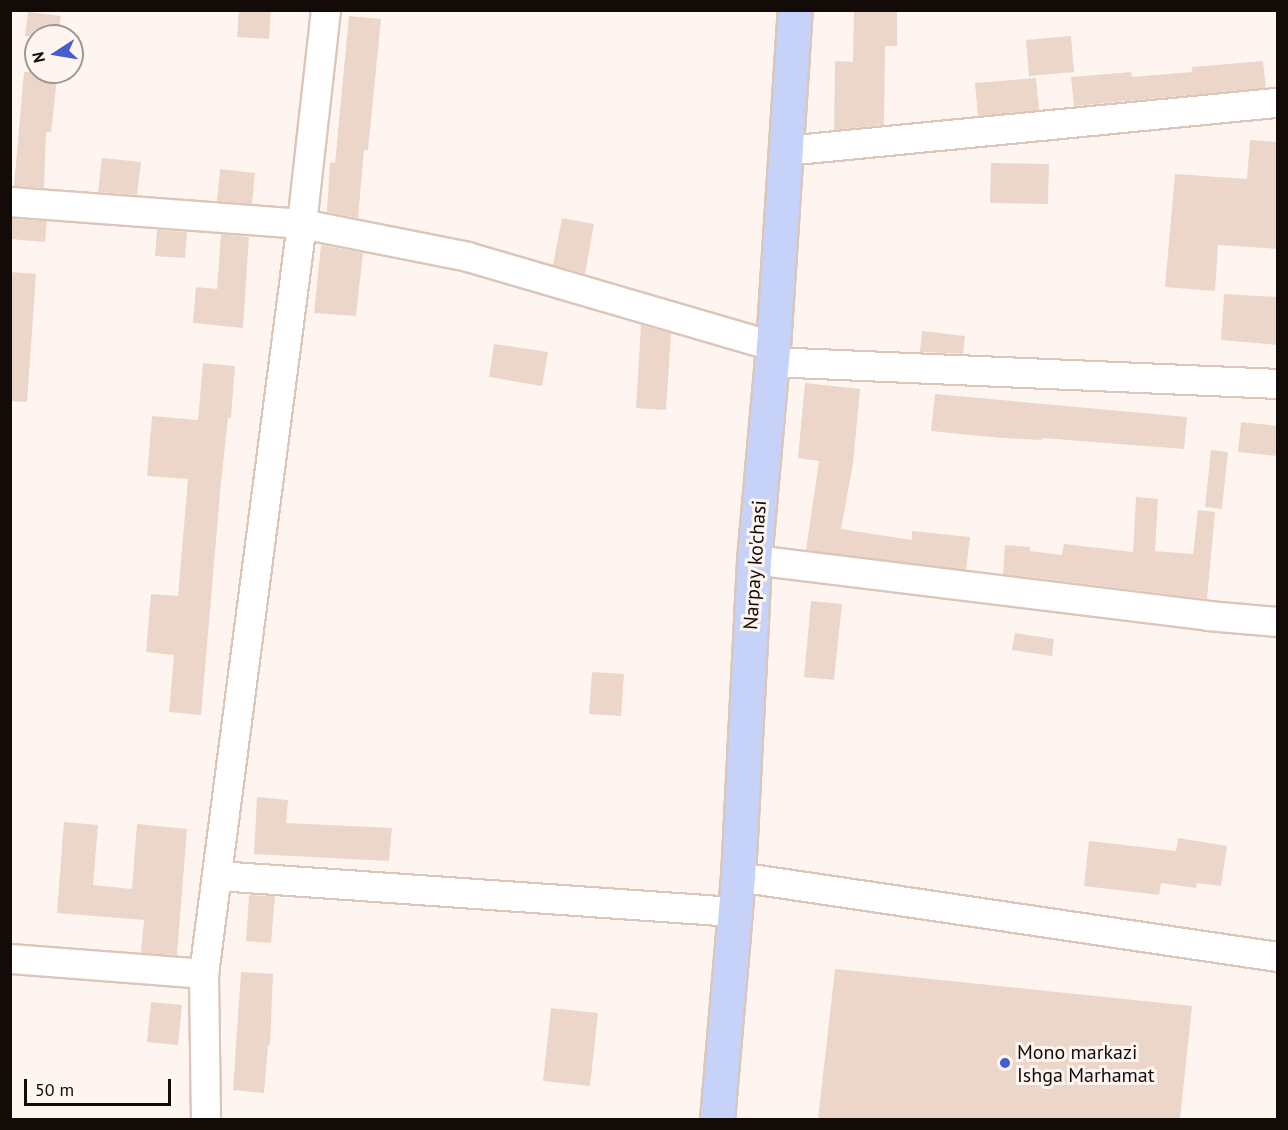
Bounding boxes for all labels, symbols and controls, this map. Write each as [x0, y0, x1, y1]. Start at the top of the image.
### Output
north arrow [24, 24, 84, 84]
text: N [27, 50, 49, 65]
street label: Narpay ko'chasi [738, 499, 772, 631]
place label: Mono markazi Ishga Marhamat [1017, 1040, 1155, 1087]
marker: Mono markazi Ishga Marhamat [998, 1056, 1012, 1070]
scale bar [27, 1067, 174, 1105]
text: 50 m [35, 1078, 74, 1101]

